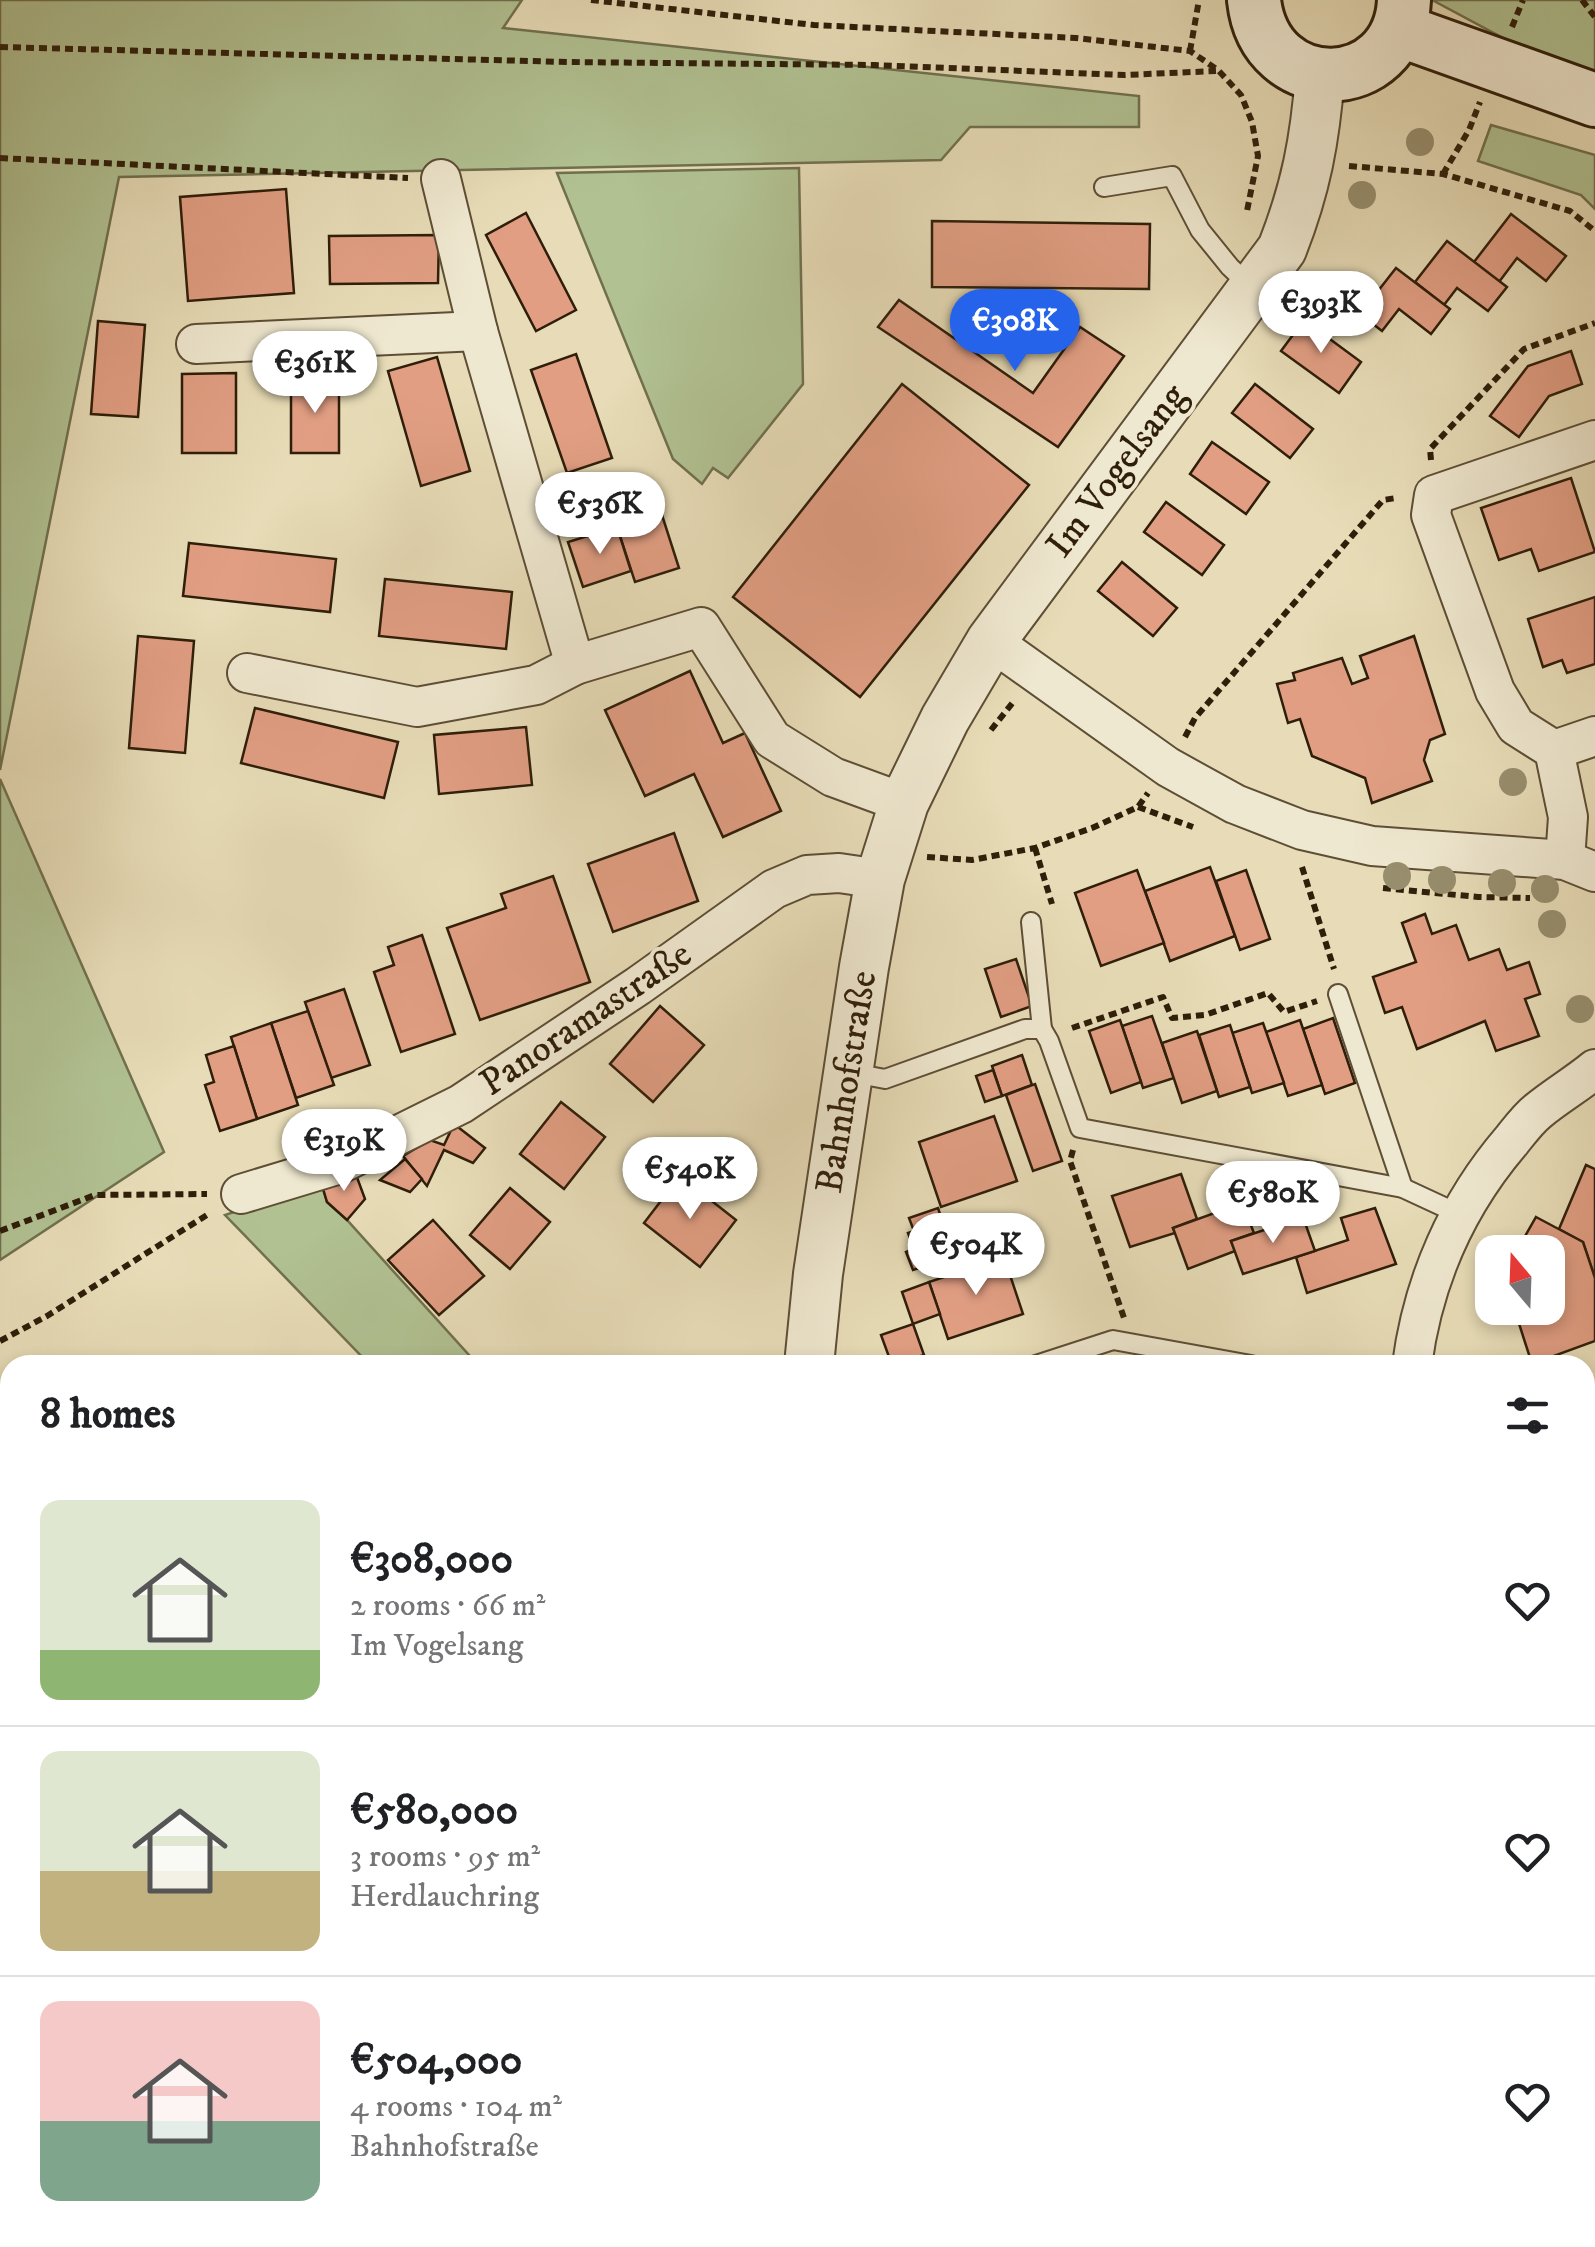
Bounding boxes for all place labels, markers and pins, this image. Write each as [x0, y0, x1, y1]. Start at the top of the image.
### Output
pin: €393K [1251, 271, 1391, 356]
pin: €308K [945, 289, 1085, 374]
pin: €361K [245, 331, 385, 416]
pin: €536K [530, 472, 670, 557]
pin: €319K [274, 1109, 414, 1194]
pin: €540K [620, 1137, 760, 1222]
pin: €580K [1203, 1161, 1343, 1246]
pin: €504K [906, 1213, 1046, 1298]

